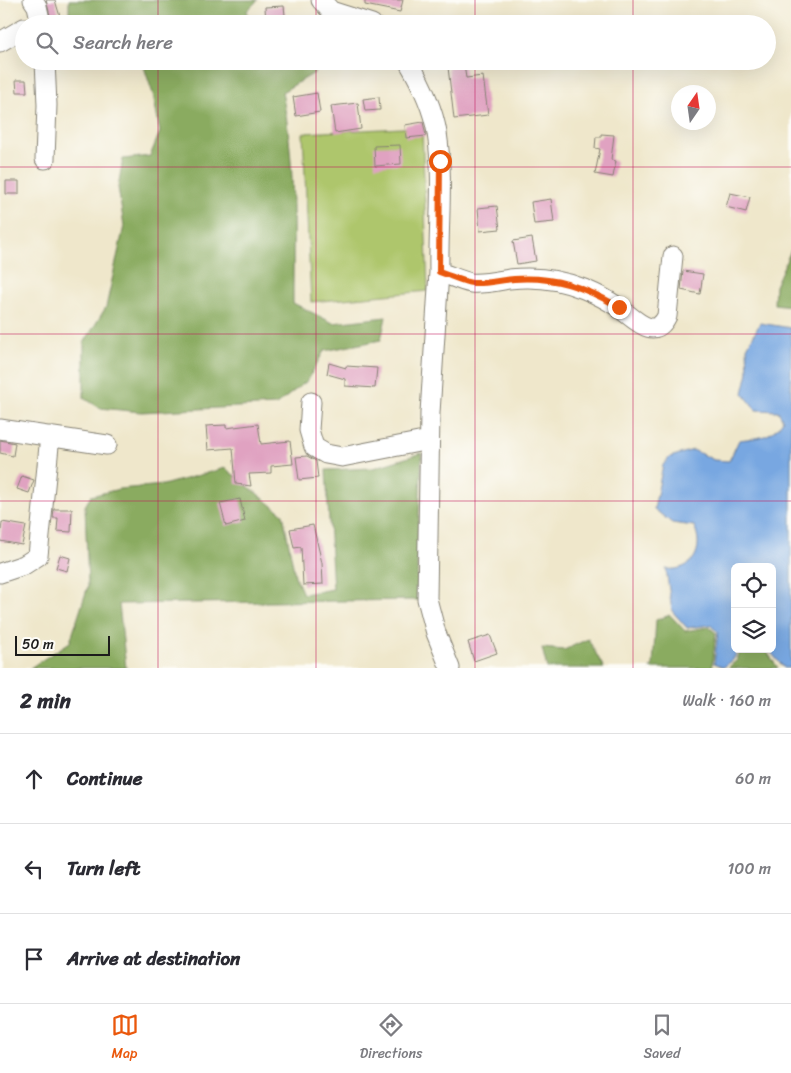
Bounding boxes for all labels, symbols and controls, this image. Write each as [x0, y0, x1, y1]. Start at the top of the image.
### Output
search box [15, 15, 776, 70]
text: Search here [73, 26, 173, 59]
icon: search [33, 29, 61, 57]
north arrow [671, 85, 716, 130]
route start [429, 150, 452, 173]
route end [608, 296, 631, 319]
map controls [731, 563, 776, 653]
button: locate [731, 563, 776, 608]
button: layers [731, 608, 776, 653]
text: 50 m [22, 632, 54, 657]
scale bar [15, 633, 110, 656]
text: 2 min [20, 682, 71, 720]
text: Walk · 160 m [682, 686, 771, 715]
text: Continue [67, 762, 143, 795]
text: 60 m [735, 764, 771, 793]
icon: ahead [20, 765, 48, 793]
text: Turn left [67, 852, 140, 885]
text: 100 m [727, 854, 771, 883]
icon: left [20, 855, 48, 883]
text: Arrive at destination [67, 942, 240, 975]
icon: arrive [20, 945, 48, 973]
tab: Map [111, 1011, 139, 1066]
tab: Directions [360, 1011, 422, 1066]
tab: Saved [644, 1011, 680, 1066]

